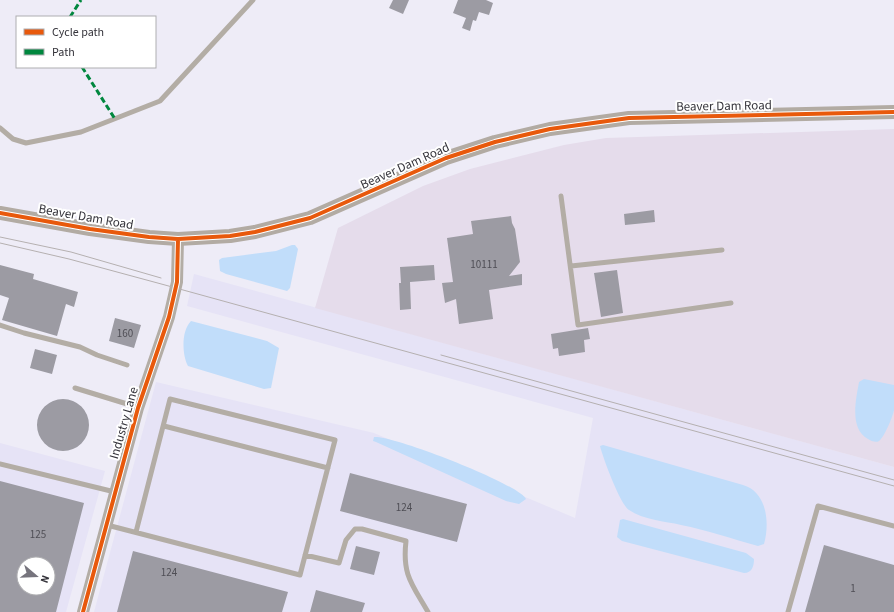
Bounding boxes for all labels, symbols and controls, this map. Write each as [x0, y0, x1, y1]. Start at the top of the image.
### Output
legend [16, 16, 156, 68]
text: Cycle path [52, 24, 104, 41]
text: Path [52, 44, 75, 61]
street label: Beaver Dam Road [676, 96, 772, 116]
street label: Beaver Dam Road [358, 138, 452, 194]
street label: Beaver Dam Road [37, 200, 135, 234]
house number: 10111 [470, 257, 498, 272]
house number: 160 [117, 326, 133, 341]
street label: Industry Lane [105, 385, 143, 461]
house number: 124 [396, 500, 413, 515]
house number: 125 [30, 527, 46, 542]
north arrow [16, 556, 56, 596]
house number: 124 [161, 565, 178, 580]
text: N [37, 573, 53, 585]
house number: 1 [850, 581, 856, 596]

